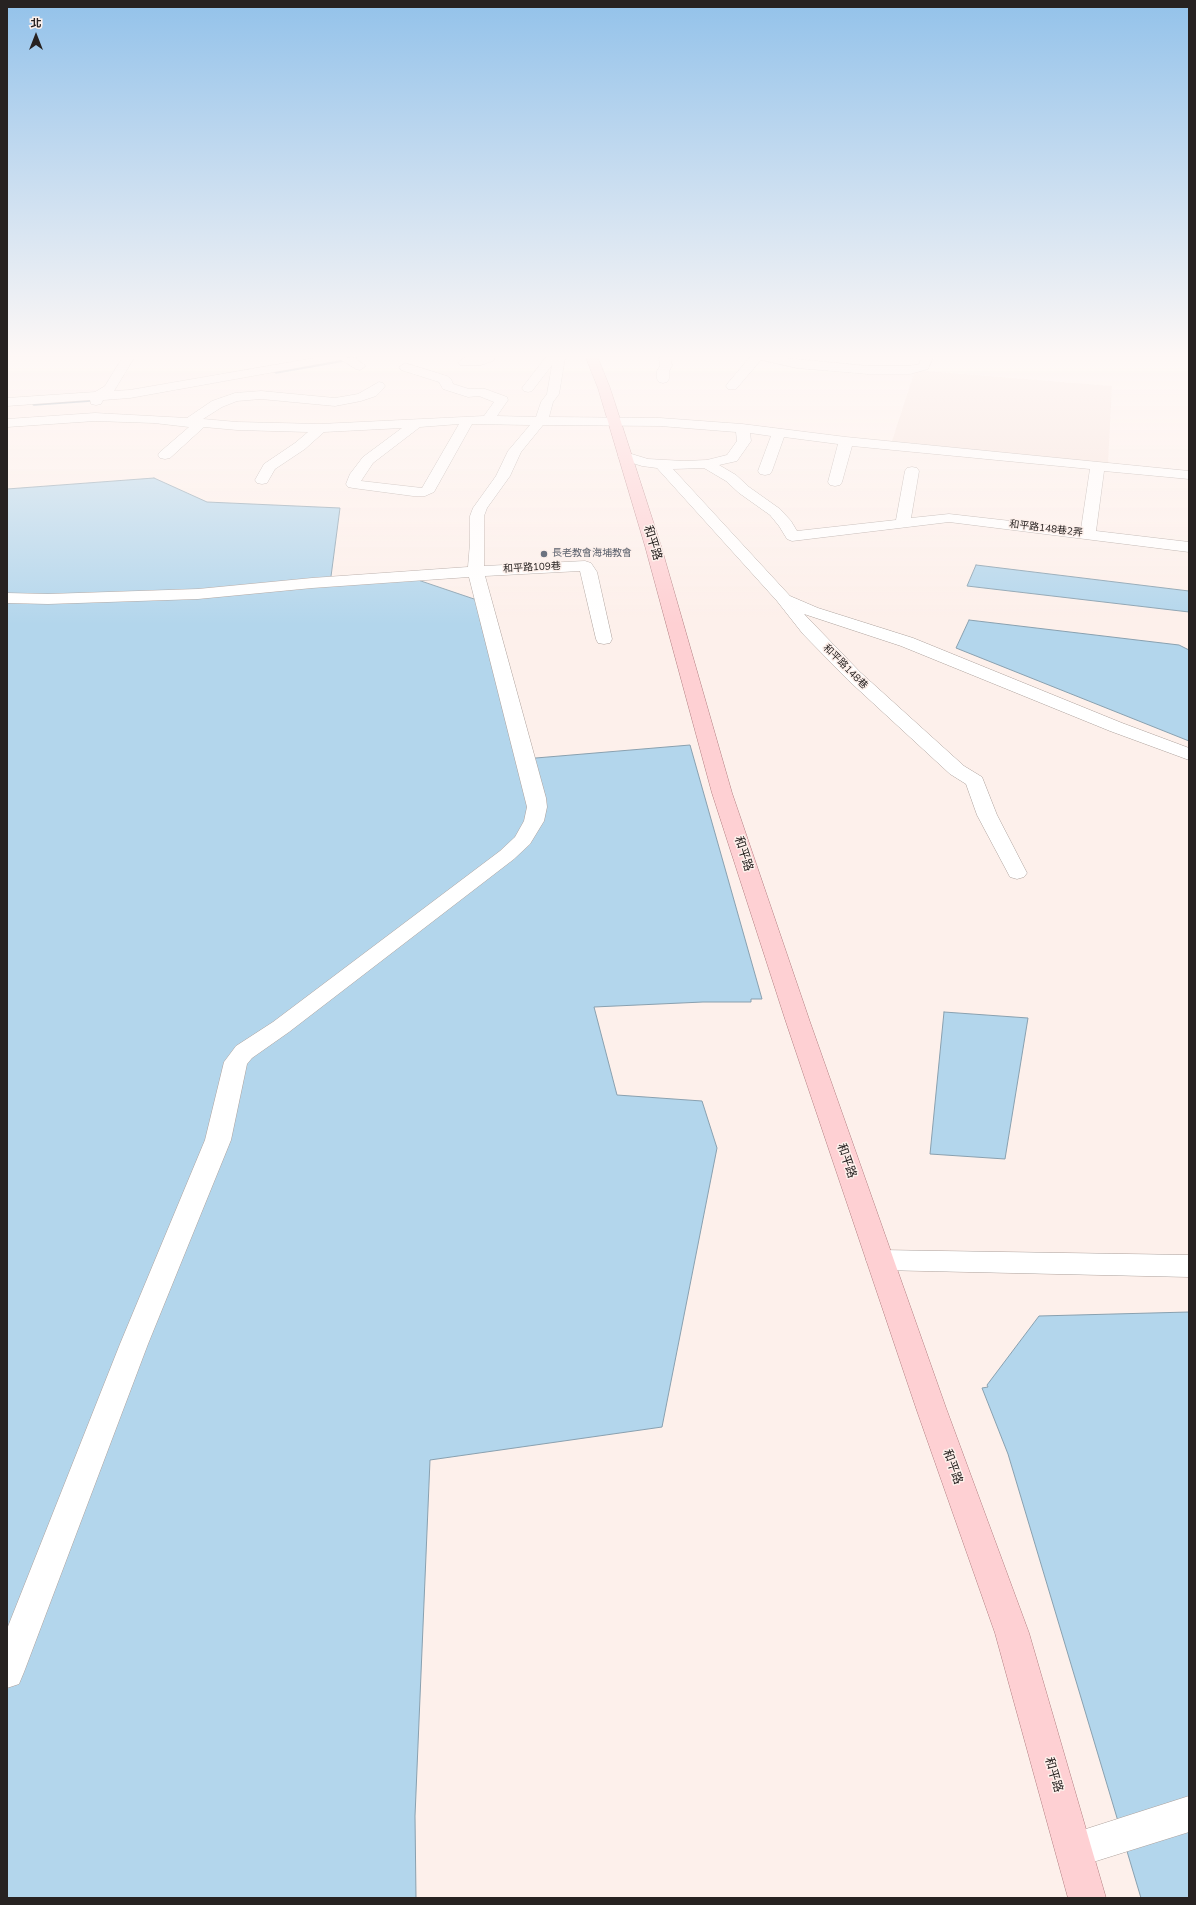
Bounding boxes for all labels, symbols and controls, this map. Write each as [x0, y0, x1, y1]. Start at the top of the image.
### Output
north arrow [16, 16, 56, 56]
text: 北 [31, 16, 42, 31]
street label: 和平路148巷2弄 [1009, 519, 1083, 539]
street label: 和平路 [640, 524, 664, 562]
place label: 長老教會海埔教會 [552, 548, 632, 560]
marker: 長老教會海埔教會 [539, 549, 549, 559]
street label: 和平路109巷 [503, 560, 561, 576]
street label: 和平路148巷 [820, 642, 870, 692]
street label: 和平路 [731, 835, 755, 873]
street label: 和平路 [833, 1142, 859, 1180]
street label: 和平路 [939, 1448, 965, 1486]
street label: 和平路 [1041, 1756, 1065, 1794]

